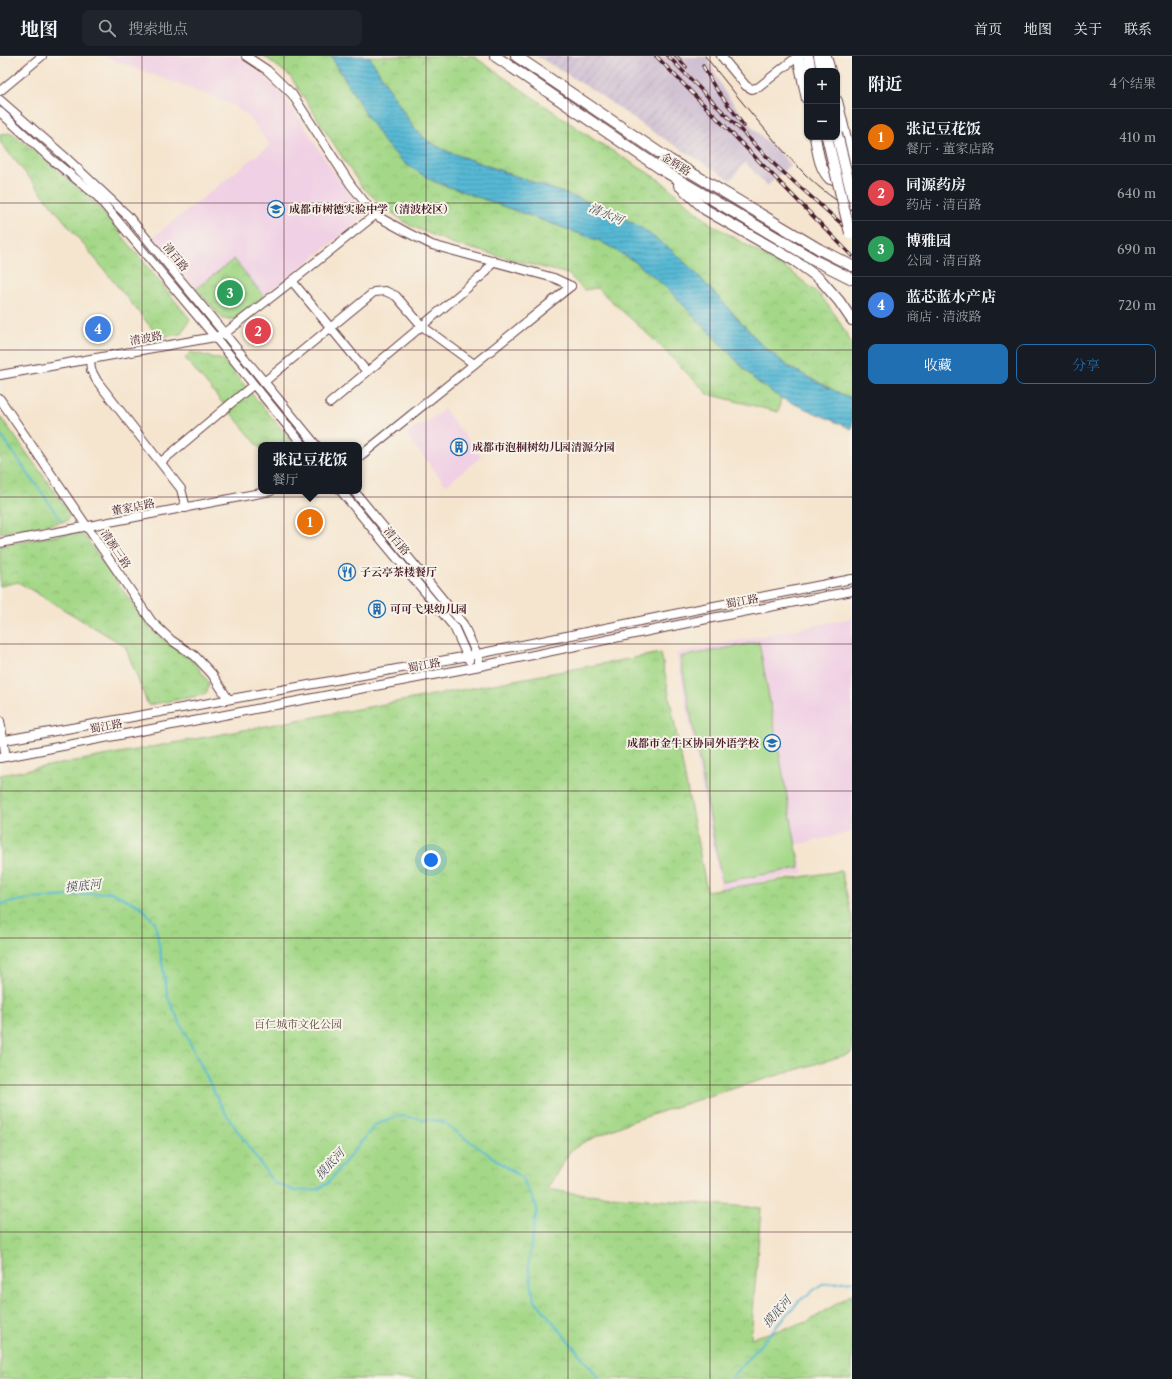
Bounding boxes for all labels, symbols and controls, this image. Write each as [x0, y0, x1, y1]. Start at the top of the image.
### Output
search box [82, 10, 362, 46]
icon: search [96, 17, 118, 39]
text: 地图 [20, 18, 58, 41]
text: 搜索地点 [128, 19, 188, 38]
text: 首页 [974, 20, 1002, 38]
text: 地图 [1024, 20, 1052, 38]
text: 关于 [1074, 20, 1102, 38]
text: 联系 [1124, 20, 1152, 38]
map controls [804, 68, 840, 140]
button: + [804, 68, 840, 104]
text: 附近 [868, 74, 902, 94]
text: 4个结果 [1109, 75, 1156, 91]
button: − [804, 104, 840, 140]
text: 张记豆花饭 [906, 119, 981, 138]
text: 1 [878, 129, 884, 145]
text: 410 m [1119, 129, 1156, 145]
text: 餐厅 · 董家店路 [906, 140, 995, 156]
street label: 金辉路 [658, 149, 694, 179]
text: 同源药房 [906, 175, 966, 194]
text: 2 [877, 185, 885, 201]
text: 640 m [1117, 185, 1156, 201]
text: 药店 · 清百路 [906, 196, 982, 212]
school or university icon: 成都市树德实验中学（清波校区） [266, 199, 286, 219]
water label: 清水河 [587, 200, 628, 228]
place label: 成都市树德实验中学（清波校区） [289, 202, 454, 216]
text: 博雅园 [906, 231, 951, 250]
street label: 清百路 [160, 240, 192, 274]
text: 3 [877, 241, 885, 257]
text: 690 m [1117, 241, 1156, 257]
text: 公园 · 清百路 [906, 252, 982, 268]
pin: 3 [217, 278, 243, 308]
text: 蓝芯蓝水产店 [906, 287, 996, 306]
text: 4 [877, 297, 885, 313]
text: 720 m [1118, 297, 1156, 313]
text: 商店 · 清波路 [906, 308, 982, 324]
pin: 4 [85, 314, 111, 344]
pin: 2 [245, 316, 271, 346]
street label: 清波路 [129, 328, 163, 348]
button: 收藏 [868, 344, 1008, 384]
button: 分享 [1016, 344, 1156, 384]
building icon: 成都市泡桐树幼儿园清源分园 [449, 437, 469, 457]
place label: 成都市泡桐树幼儿园清源分园 [472, 440, 615, 454]
popup [258, 442, 362, 494]
text: 张记豆花饭 [272, 450, 348, 469]
text: 餐厅 [272, 471, 299, 487]
street label: 董家店路 [110, 496, 156, 518]
pin: 1 [297, 507, 323, 537]
street label: 清百路 [381, 524, 413, 558]
street label: 清源三路 [98, 527, 134, 571]
restaurant icon: 子云亭茶楼餐厅 [337, 562, 357, 582]
place label: 子云亭茶楼餐厅 [360, 565, 437, 579]
street label: 蜀江路 [724, 591, 760, 611]
building icon: 可可弋果幼儿园 [367, 599, 387, 619]
place label: 可可弋果幼儿园 [390, 602, 467, 616]
street label: 蜀江路 [406, 655, 442, 675]
street label: 蜀江路 [88, 716, 124, 736]
school or university icon: 成都市金牛区协同外语学校 [762, 733, 782, 753]
place label: 成都市金牛区协同外语学校 [627, 736, 759, 750]
your location [421, 850, 441, 870]
water label: 摸底河 [64, 876, 104, 895]
park label: 百仁城市文化公园 [254, 1017, 342, 1031]
water label: 摸底河 [312, 1144, 349, 1182]
water label: 摸底河 [759, 1292, 795, 1330]

